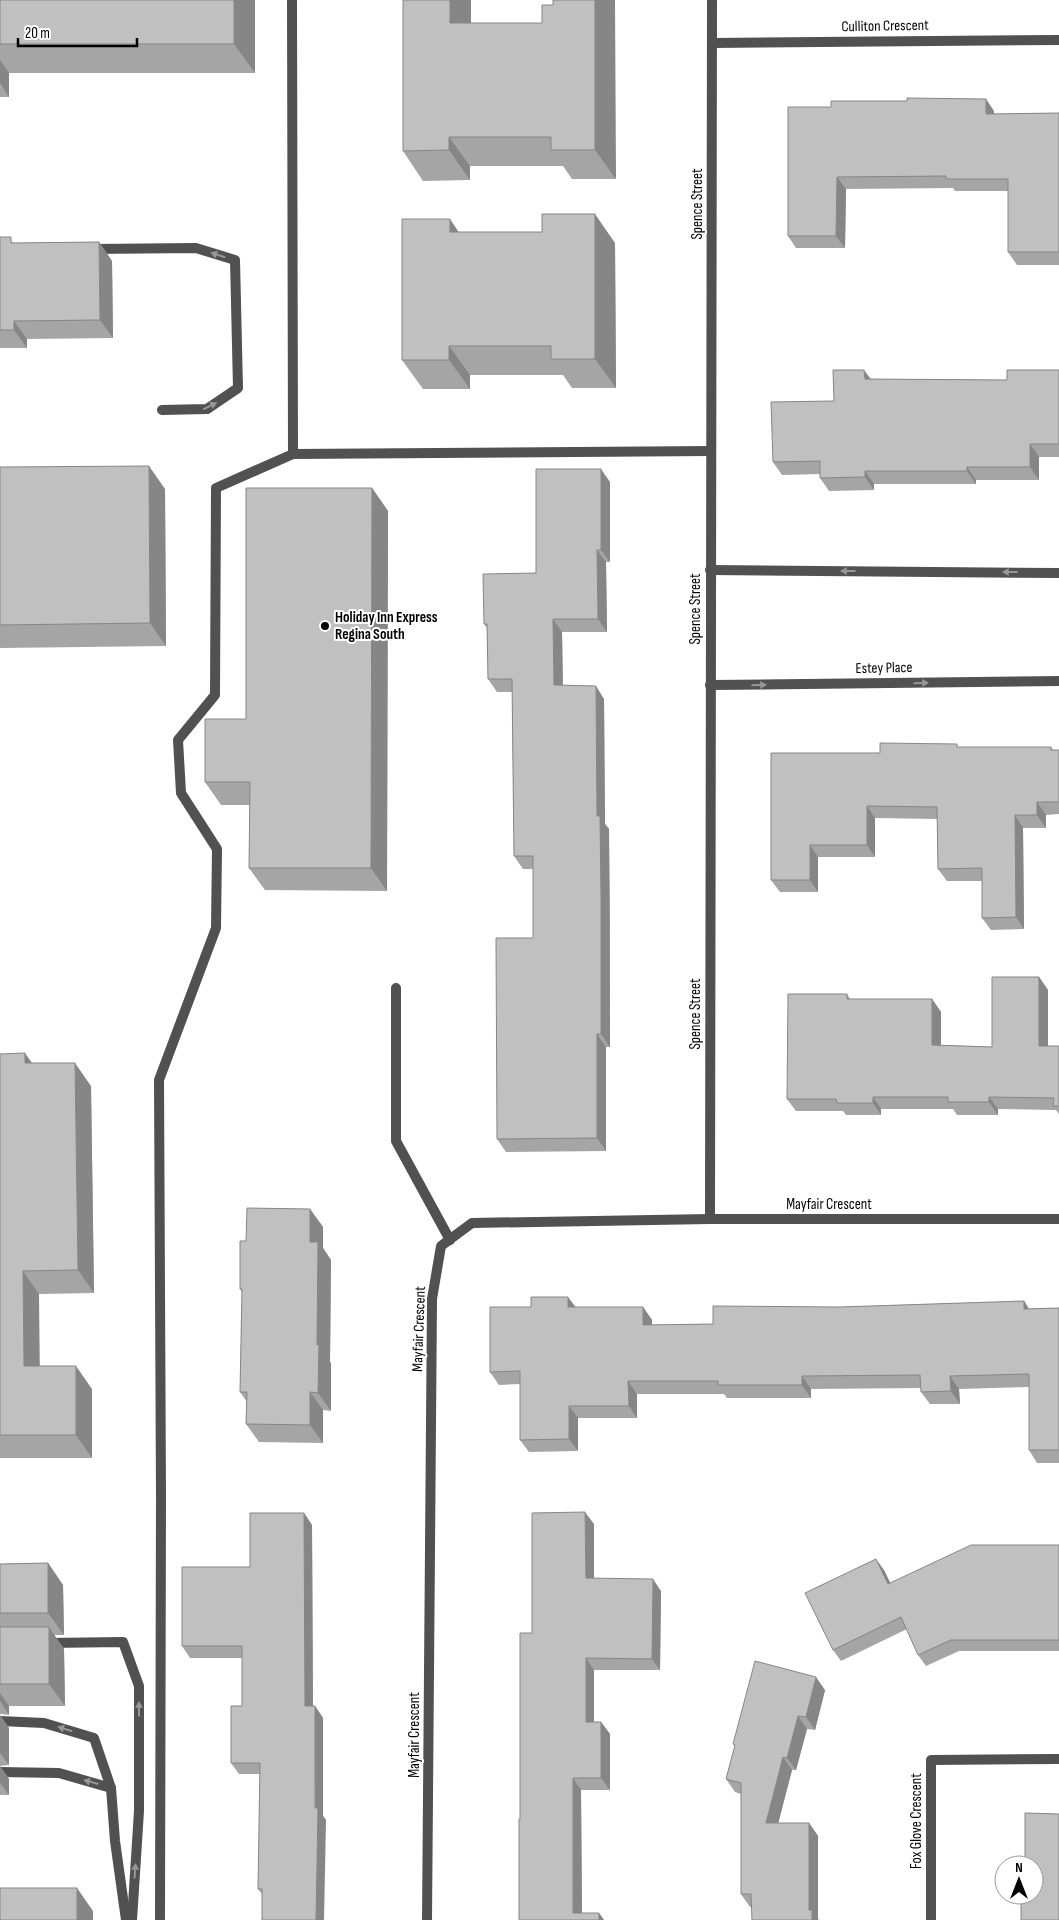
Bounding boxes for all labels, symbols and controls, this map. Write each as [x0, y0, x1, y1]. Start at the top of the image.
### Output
scale bar [18, 15, 136, 47]
street label: Culliton Crescent [841, 16, 929, 36]
text: 20 m [25, 24, 50, 43]
street label: Spence Street [688, 168, 707, 240]
one-way arrow [210, 250, 225, 258]
one-way arrow [203, 402, 217, 410]
one-way arrow [840, 567, 856, 575]
one-way arrow [1002, 568, 1018, 576]
street label: Spence Street [686, 573, 705, 645]
place label: Holiday Inn Express Regina South [335, 608, 438, 644]
marker: Holiday Inn Express Regina South [319, 620, 331, 632]
street label: Estey Place [855, 658, 913, 678]
one-way arrow [914, 679, 930, 687]
one-way arrow [751, 681, 767, 689]
street label: Spence Street [686, 978, 705, 1050]
street label: Mayfair Crescent [786, 1195, 872, 1214]
street label: Mayfair Crescent [408, 1285, 430, 1372]
street label: Mayfair Crescent [405, 1692, 424, 1778]
one-way arrow [135, 1701, 143, 1717]
one-way arrow [57, 1725, 72, 1732]
street label: Fox Glove Crescent [907, 1773, 926, 1869]
one-way arrow [83, 1778, 98, 1786]
north arrow [994, 1855, 1044, 1905]
text: N [1015, 1859, 1023, 1876]
one-way arrow [132, 1863, 140, 1879]

